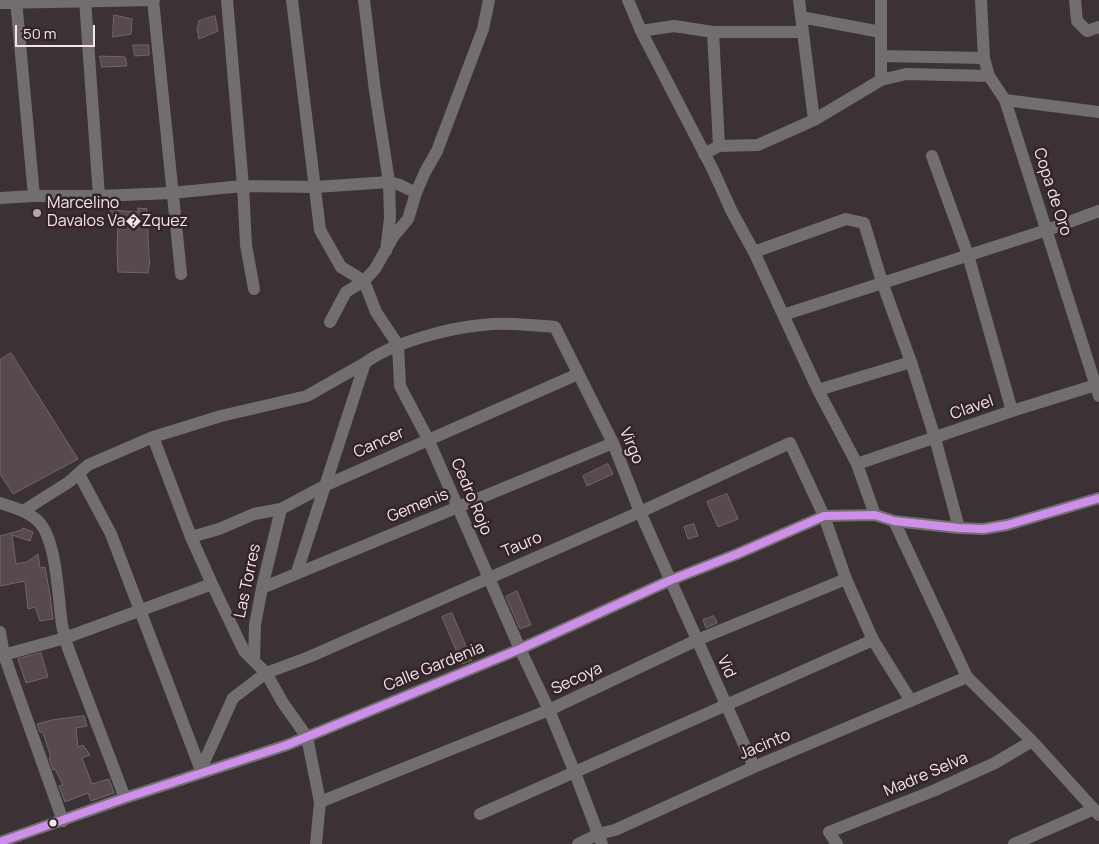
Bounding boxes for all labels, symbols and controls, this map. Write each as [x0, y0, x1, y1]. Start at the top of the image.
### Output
scale bar [18, 15, 98, 47]
text: 50 m [23, 23, 57, 44]
street label: Copa de Oro [1029, 146, 1075, 238]
place label: Marcelino Davalos Va�Zquez [47, 194, 188, 232]
marker: Marcelino Davalos Va�Zquez [31, 207, 43, 219]
street label: Clavel [948, 392, 996, 424]
street label: Cancer [351, 423, 407, 463]
street label: Virgo [615, 425, 647, 467]
street label: Cedro Rojo [446, 456, 496, 538]
street label: Gemenis [384, 485, 452, 527]
street label: Tauro [499, 528, 545, 562]
street label: Las Torres [231, 542, 265, 620]
street label: Calle Gardenia [381, 638, 487, 696]
street label: Vid [713, 653, 739, 681]
street label: Secoya [548, 659, 606, 699]
street label: Jacinto [737, 726, 793, 764]
street label: Madre Selva [881, 749, 971, 801]
unlabelled marker [48, 818, 58, 828]

